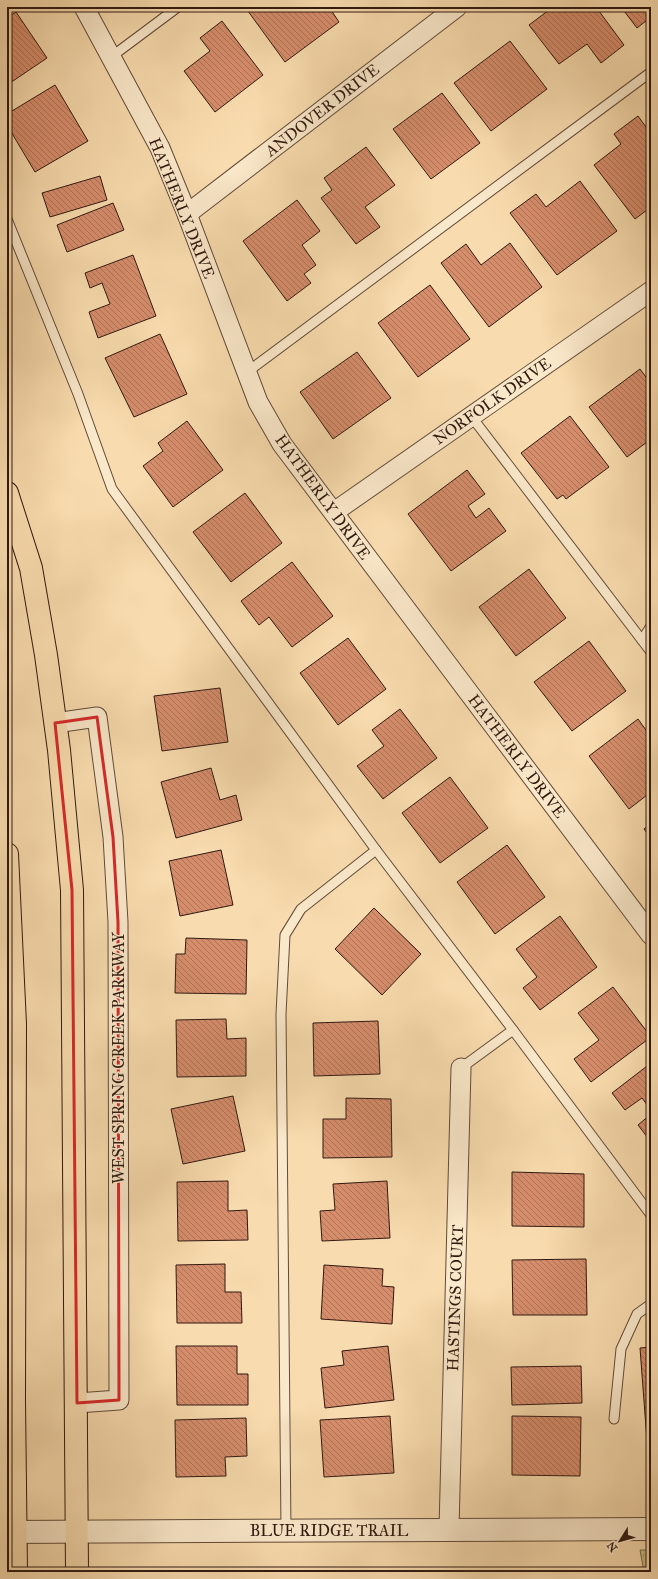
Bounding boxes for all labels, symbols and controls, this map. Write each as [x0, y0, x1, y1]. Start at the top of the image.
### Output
street label: ANDOVER DRIVE [261, 60, 383, 161]
street label: HATHERLY DRIVE [145, 135, 219, 281]
street label: NORFOLK DRIVE [430, 353, 554, 449]
street label: HATHERLY DRIVE [271, 431, 375, 563]
street label: HATHERLY DRIVE [464, 690, 570, 822]
street label: WEST SPRING CREEK PARKWAY [109, 931, 128, 1184]
street label: HASTINGS COURT [443, 1224, 467, 1372]
street label: BLUE RIDGE TRAIL [250, 1521, 408, 1540]
north arrow [600, 1521, 640, 1561]
text: N [604, 1539, 620, 1554]

